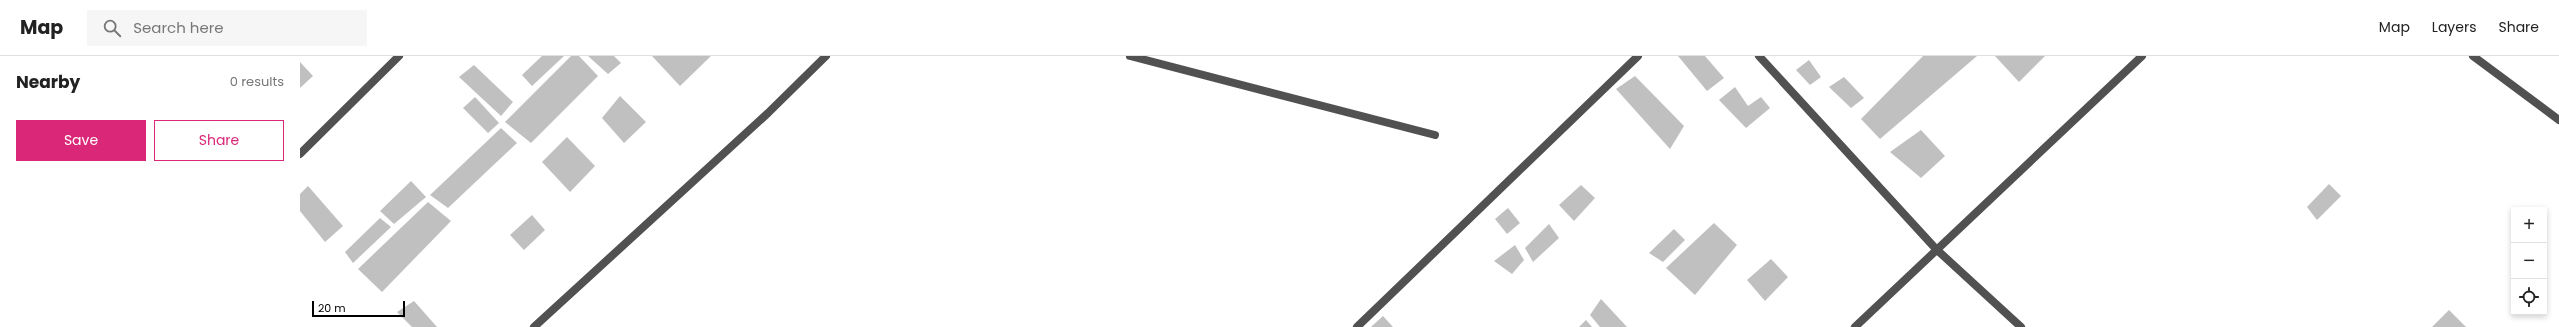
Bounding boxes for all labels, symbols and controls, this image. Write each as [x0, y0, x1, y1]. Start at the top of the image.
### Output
search box [87, 10, 367, 46]
text: Map [20, 14, 63, 41]
icon: search [101, 17, 123, 39]
text: Search here [133, 17, 224, 38]
text: Map [2379, 17, 2410, 37]
text: Layers [2432, 17, 2476, 37]
text: Share [2498, 17, 2539, 37]
text: Nearby [16, 70, 80, 94]
text: 0 results [230, 72, 284, 91]
button: Save [16, 120, 146, 161]
button: Share [154, 120, 284, 161]
map controls [2511, 207, 2547, 315]
button: + [2511, 207, 2547, 243]
button: − [2511, 243, 2547, 279]
button: locate [2511, 279, 2547, 315]
scale bar [312, 299, 405, 318]
text: 20 m [318, 300, 346, 316]

